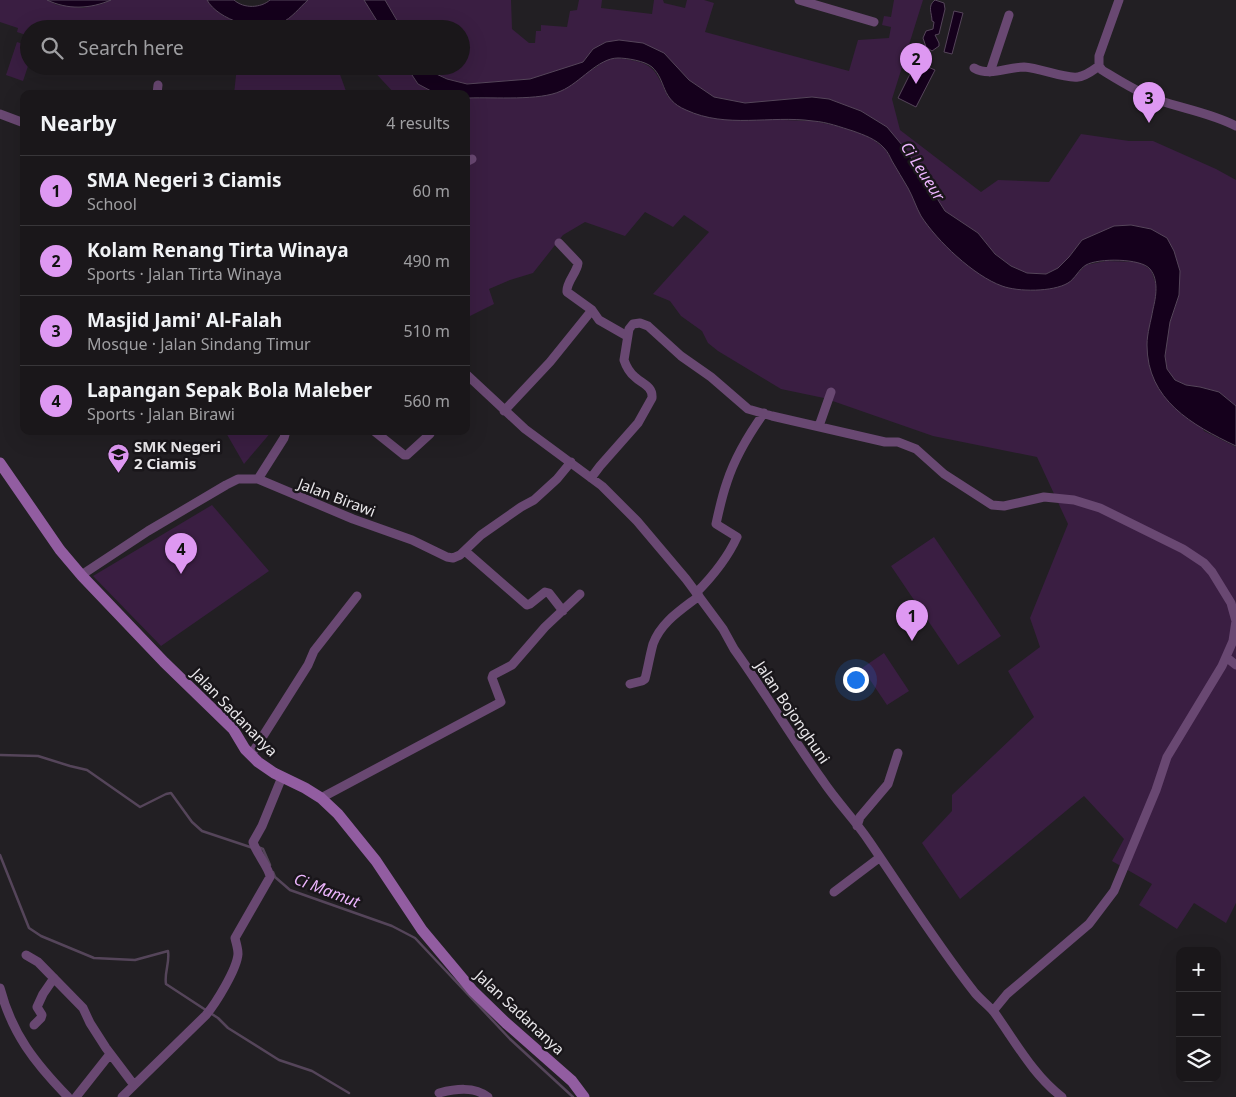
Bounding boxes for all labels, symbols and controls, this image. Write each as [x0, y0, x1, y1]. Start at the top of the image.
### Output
search box [20, 20, 470, 75]
icon: search [38, 34, 66, 62]
text: Search here [78, 35, 184, 61]
pin: 2 [900, 43, 932, 84]
pin: 3 [1133, 82, 1165, 123]
text: Nearby [40, 109, 116, 137]
text: 4 results [386, 112, 450, 134]
water label: Ci Leueur [896, 137, 951, 205]
text: SMA Negeri 3 Ciamis [87, 167, 282, 193]
text: 1 [51, 180, 61, 202]
text: 60 m [413, 180, 450, 202]
text: School [87, 193, 137, 215]
text: Kolam Renang Tirta Winaya [87, 237, 349, 263]
text: 2 [51, 250, 61, 272]
text: 490 m [403, 250, 450, 272]
text: Sports · Jalan Tirta Winaya [87, 263, 282, 285]
text: Masjid Jami' Al-Falah [87, 307, 282, 333]
text: 3 [51, 320, 61, 342]
text: 510 m [403, 320, 450, 342]
text: Mosque · Jalan Sindang Timur [87, 333, 311, 355]
text: Lapangan Sepak Bola Maleber [87, 377, 372, 403]
text: 4 [51, 390, 61, 412]
text: 560 m [403, 390, 450, 412]
text: Sports · Jalan Birawi [87, 403, 235, 425]
place label: SMK Negeri 2 Ciamis [134, 436, 221, 473]
school or university icon: SMK Negeri 2 Ciamis [106, 443, 130, 474]
street label: Jalan Birawi [293, 472, 379, 521]
pin: 4 [165, 533, 197, 574]
pin: 1 [896, 600, 928, 641]
street label: Jalan Bojonghuni [750, 655, 835, 767]
street label: Jalan Sadananya [186, 662, 282, 760]
your location [843, 667, 869, 693]
water label: Ci Mamut [291, 867, 364, 913]
map controls [1176, 947, 1221, 1082]
button: + [1176, 947, 1221, 992]
street label: Jalan Sadananya [470, 964, 569, 1059]
button: − [1176, 992, 1221, 1037]
button: layers [1176, 1037, 1221, 1082]

